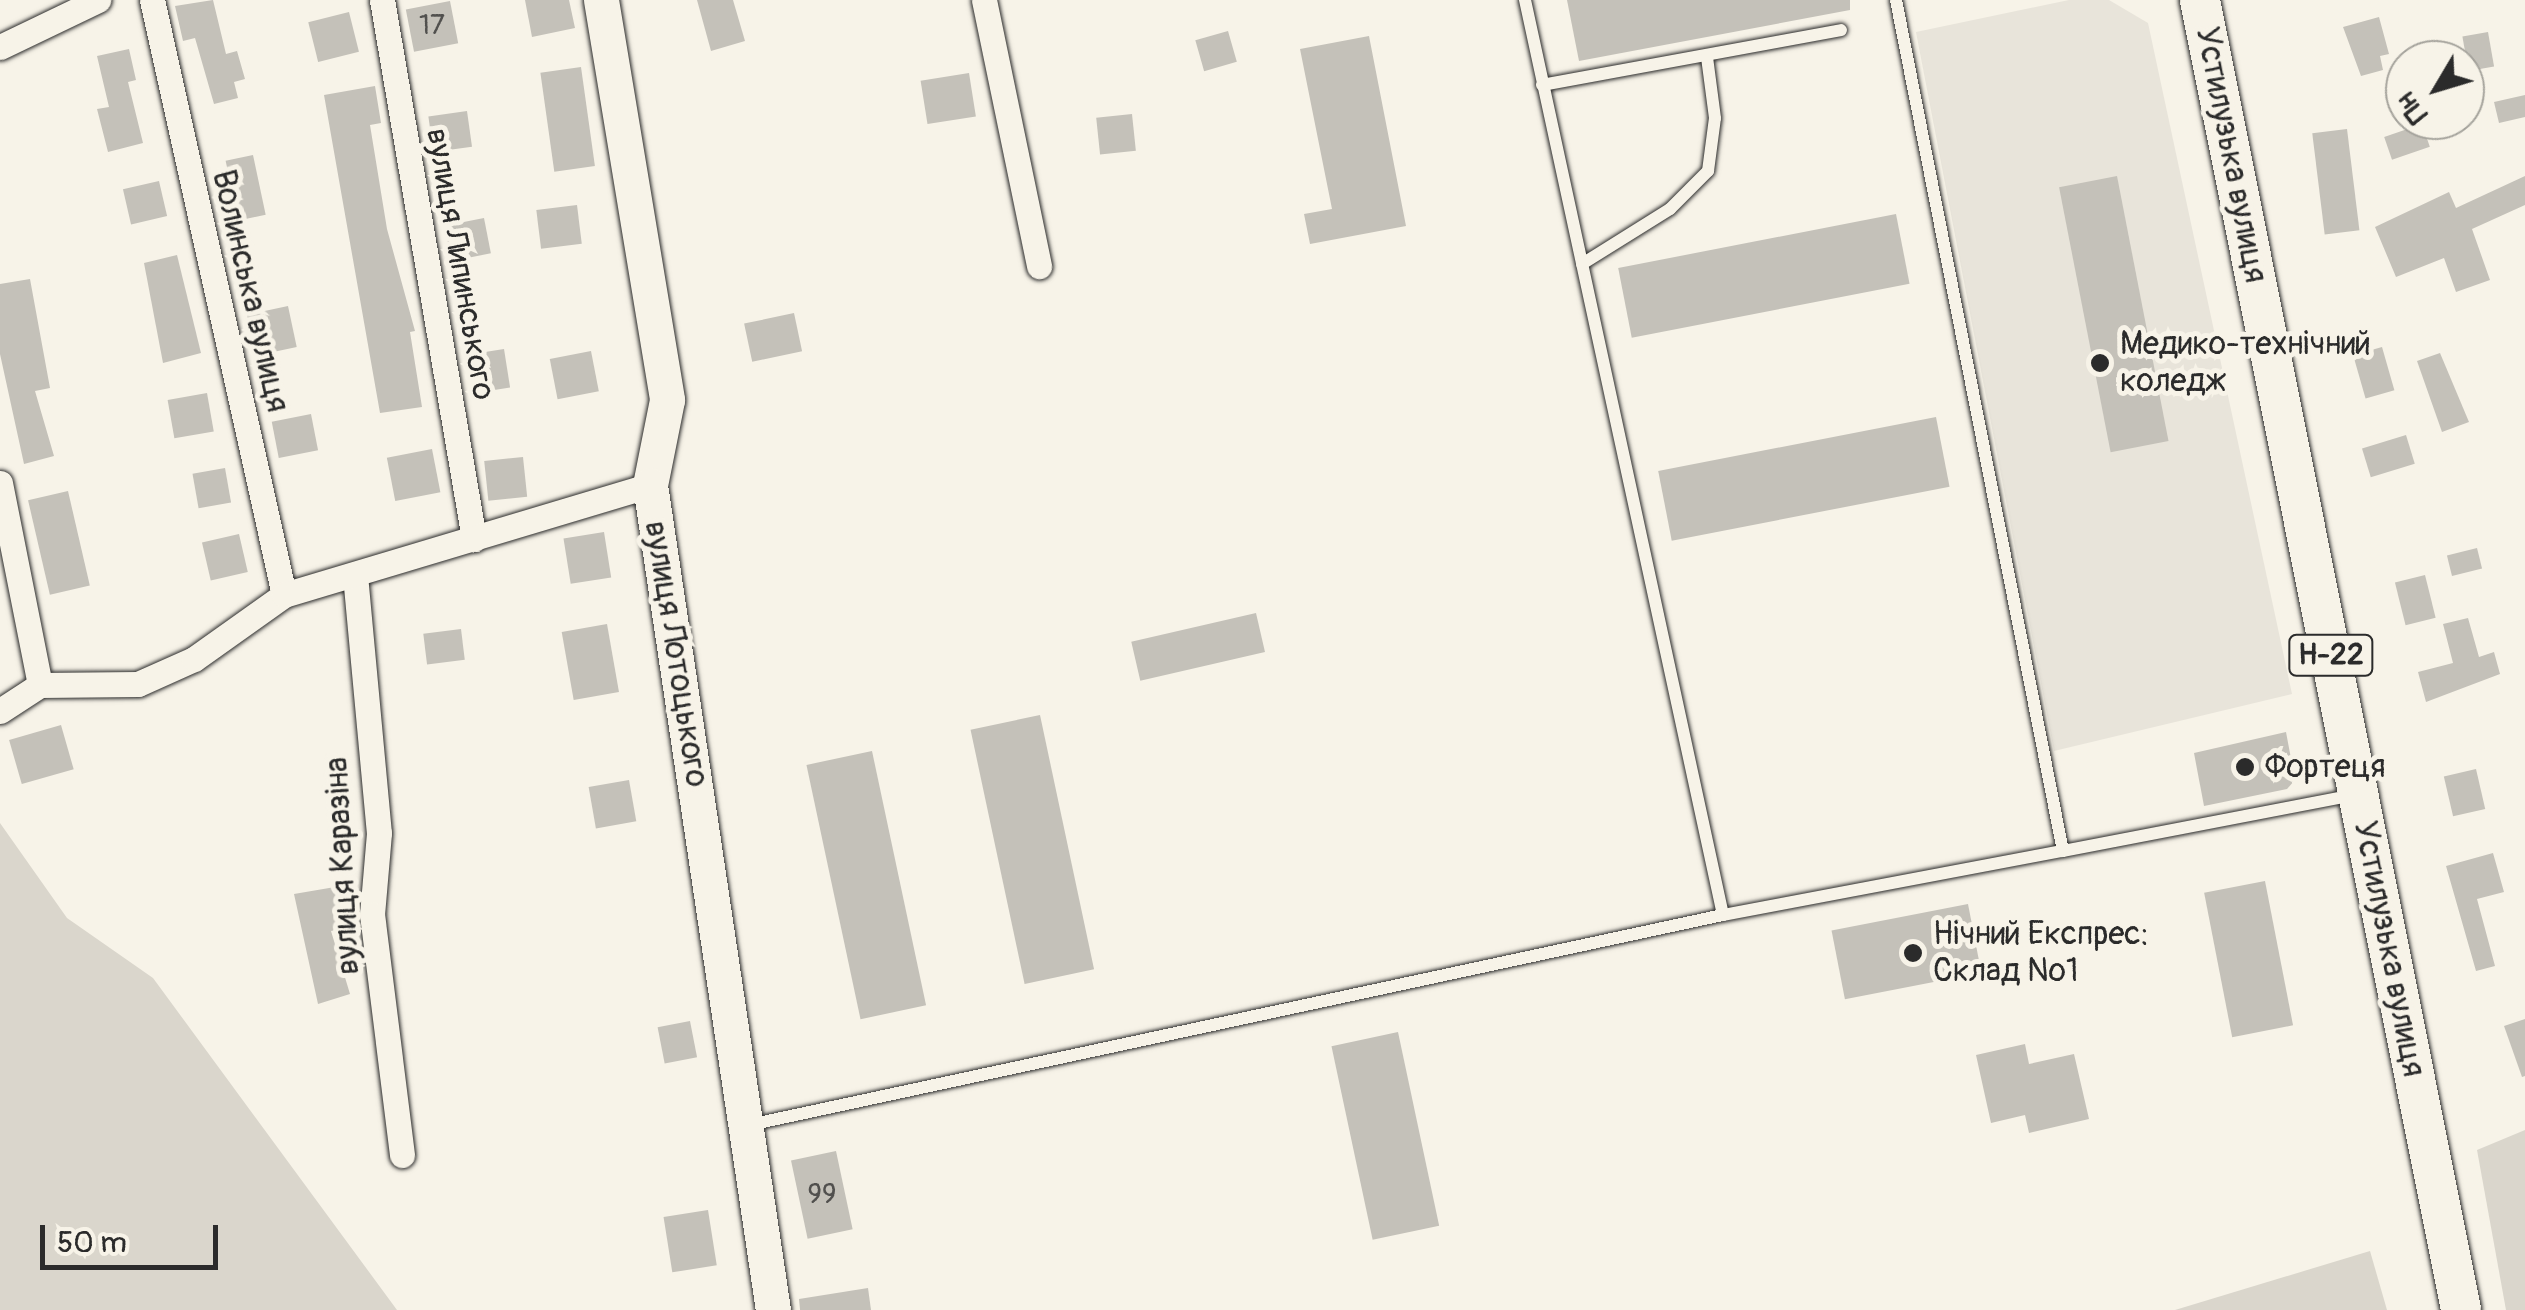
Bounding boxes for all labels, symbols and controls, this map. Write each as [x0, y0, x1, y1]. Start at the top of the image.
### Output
house number: 17 [419, 9, 445, 43]
street label: Устилузька вулиця [2187, 24, 2275, 286]
north arrow [2385, 40, 2485, 140]
text: Пн [2389, 85, 2436, 130]
street label: вулиця Липинського [417, 125, 503, 403]
street label: Волинська вулиця [203, 166, 297, 416]
place label: Медико-технічний коледж [2120, 326, 2371, 401]
marker: Медико-технічний коледж [2089, 352, 2111, 374]
street label: вулиця Лотоцького [636, 518, 716, 790]
road number: Н-22 [2286, 630, 2376, 680]
place label: Фортеця [2265, 748, 2386, 786]
street label: вулиця Каразіна [318, 756, 368, 976]
marker: Фортеця [2234, 756, 2256, 778]
street label: Устилузька вулиця [2345, 818, 2433, 1080]
place label: Нічний Експрес: Склад №1 [1933, 916, 2149, 991]
marker: Нічний Експрес: Склад №1 [1902, 942, 1924, 964]
house number: 99 [808, 1178, 836, 1212]
scale bar [45, 1205, 222, 1267]
text: 50 m [57, 1224, 127, 1261]

